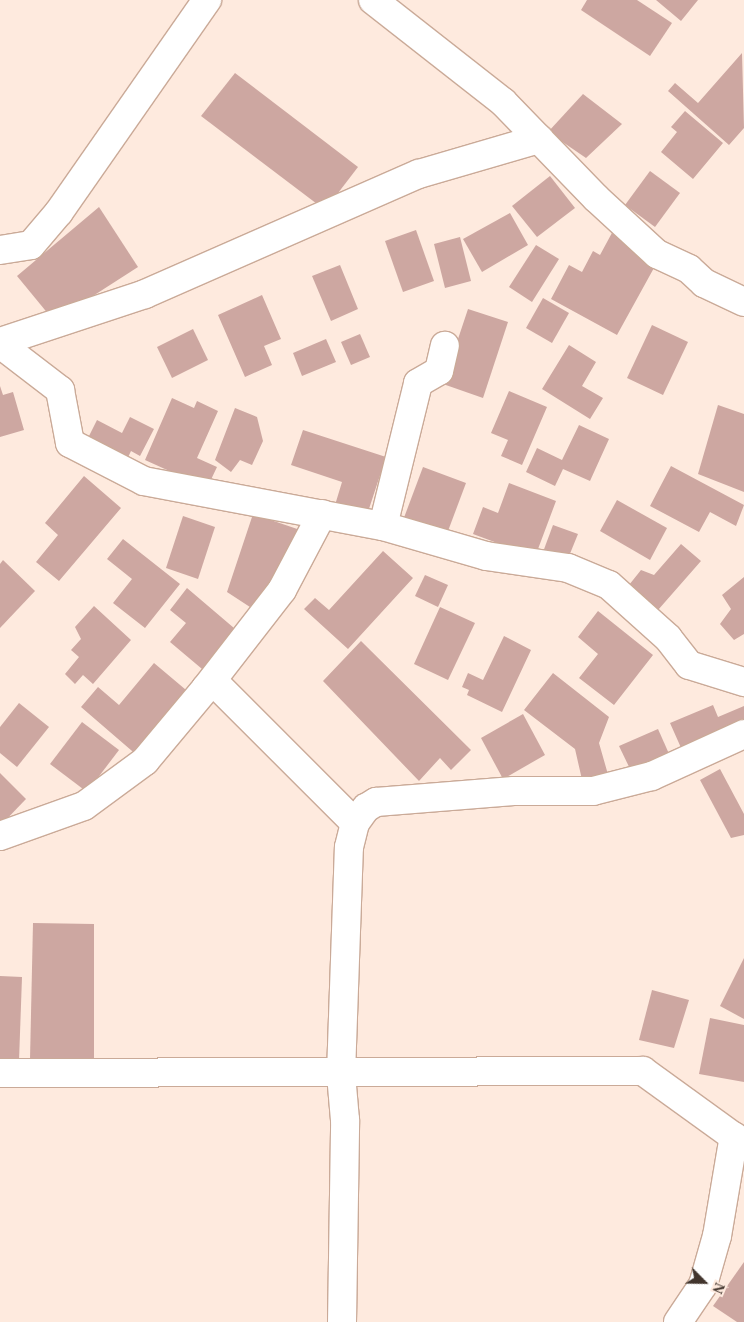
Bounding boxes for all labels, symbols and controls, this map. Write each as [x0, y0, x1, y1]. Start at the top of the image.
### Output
north arrow [679, 1257, 729, 1307]
text: N [709, 1280, 727, 1296]

